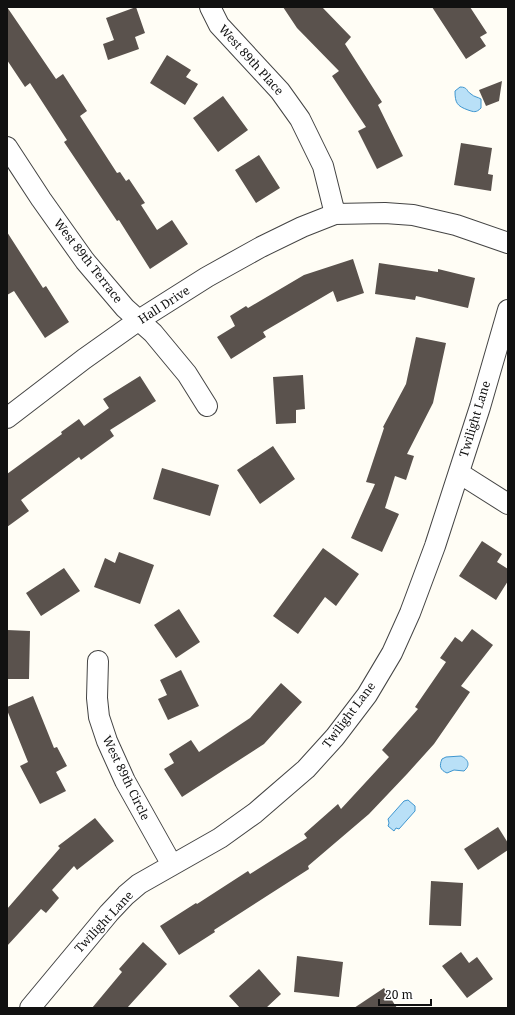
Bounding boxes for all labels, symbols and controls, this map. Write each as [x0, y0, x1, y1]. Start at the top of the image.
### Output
street label: West 89th Place [215, 21, 288, 99]
street label: West 89th Terrace [50, 215, 127, 306]
street label: Hall Drive [135, 282, 193, 328]
street label: Twilight Lane [455, 379, 494, 459]
street label: Twilight Lane [318, 678, 379, 751]
street label: West 89th Circle [99, 733, 154, 823]
street label: Twilight Lane [71, 887, 137, 956]
scale bar [379, 981, 431, 1007]
text: 20 m [385, 986, 413, 1003]

